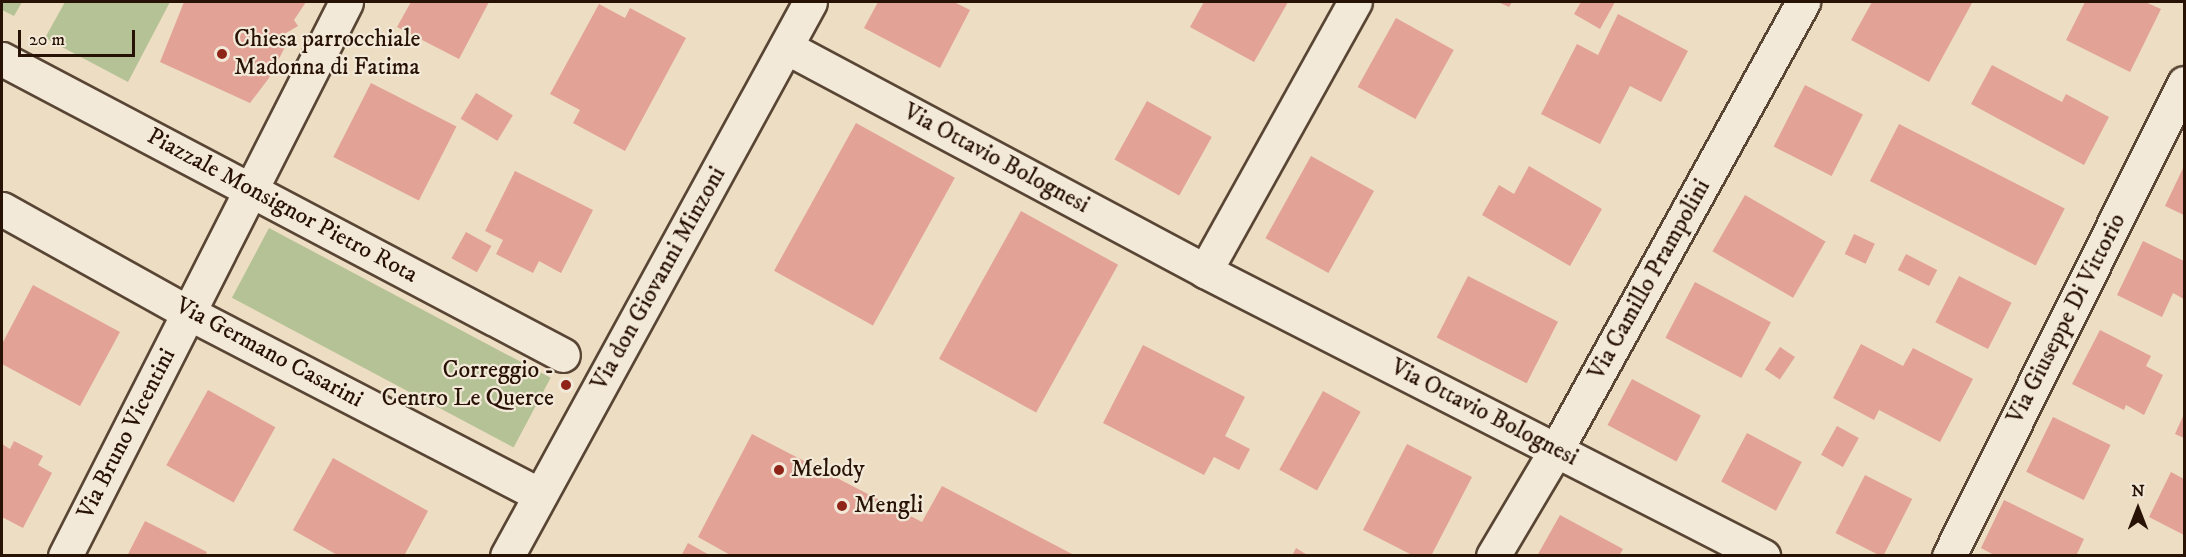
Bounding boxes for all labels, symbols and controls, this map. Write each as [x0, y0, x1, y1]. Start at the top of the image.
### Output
scale bar [21, 18, 138, 56]
place label: Chiesa parrocchiale Madonna di Fatima [234, 26, 421, 82]
text: 20 m [29, 29, 65, 51]
marker: Chiesa parrocchiale Madonna di Fatima [215, 47, 229, 61]
street label: Via Ottavio Bolognesi [898, 98, 1094, 220]
street label: Piazzale Monsignor Pietro Rota [142, 122, 422, 290]
street label: Via don Giovanni Minzoni [586, 162, 732, 396]
street label: Via Camillo Prampolini [1583, 175, 1717, 385]
street label: Via Giuseppe Di Vittorio [2001, 209, 2133, 429]
street label: Via Germano Casarini [170, 291, 368, 415]
street label: Via Bruno Vicentini [72, 344, 182, 524]
street label: Via Ottavio Bolognesi [1385, 353, 1583, 473]
place label: Correggio - Centro Le Querce [381, 357, 554, 413]
marker: Correggio - Centro Le Querce [559, 378, 573, 392]
place label: Melody [791, 456, 865, 484]
marker: Melody [772, 463, 786, 477]
north arrow [2108, 479, 2168, 539]
text: N [2131, 481, 2145, 501]
place label: Mengli [854, 492, 923, 520]
marker: Mengli [835, 499, 849, 513]

